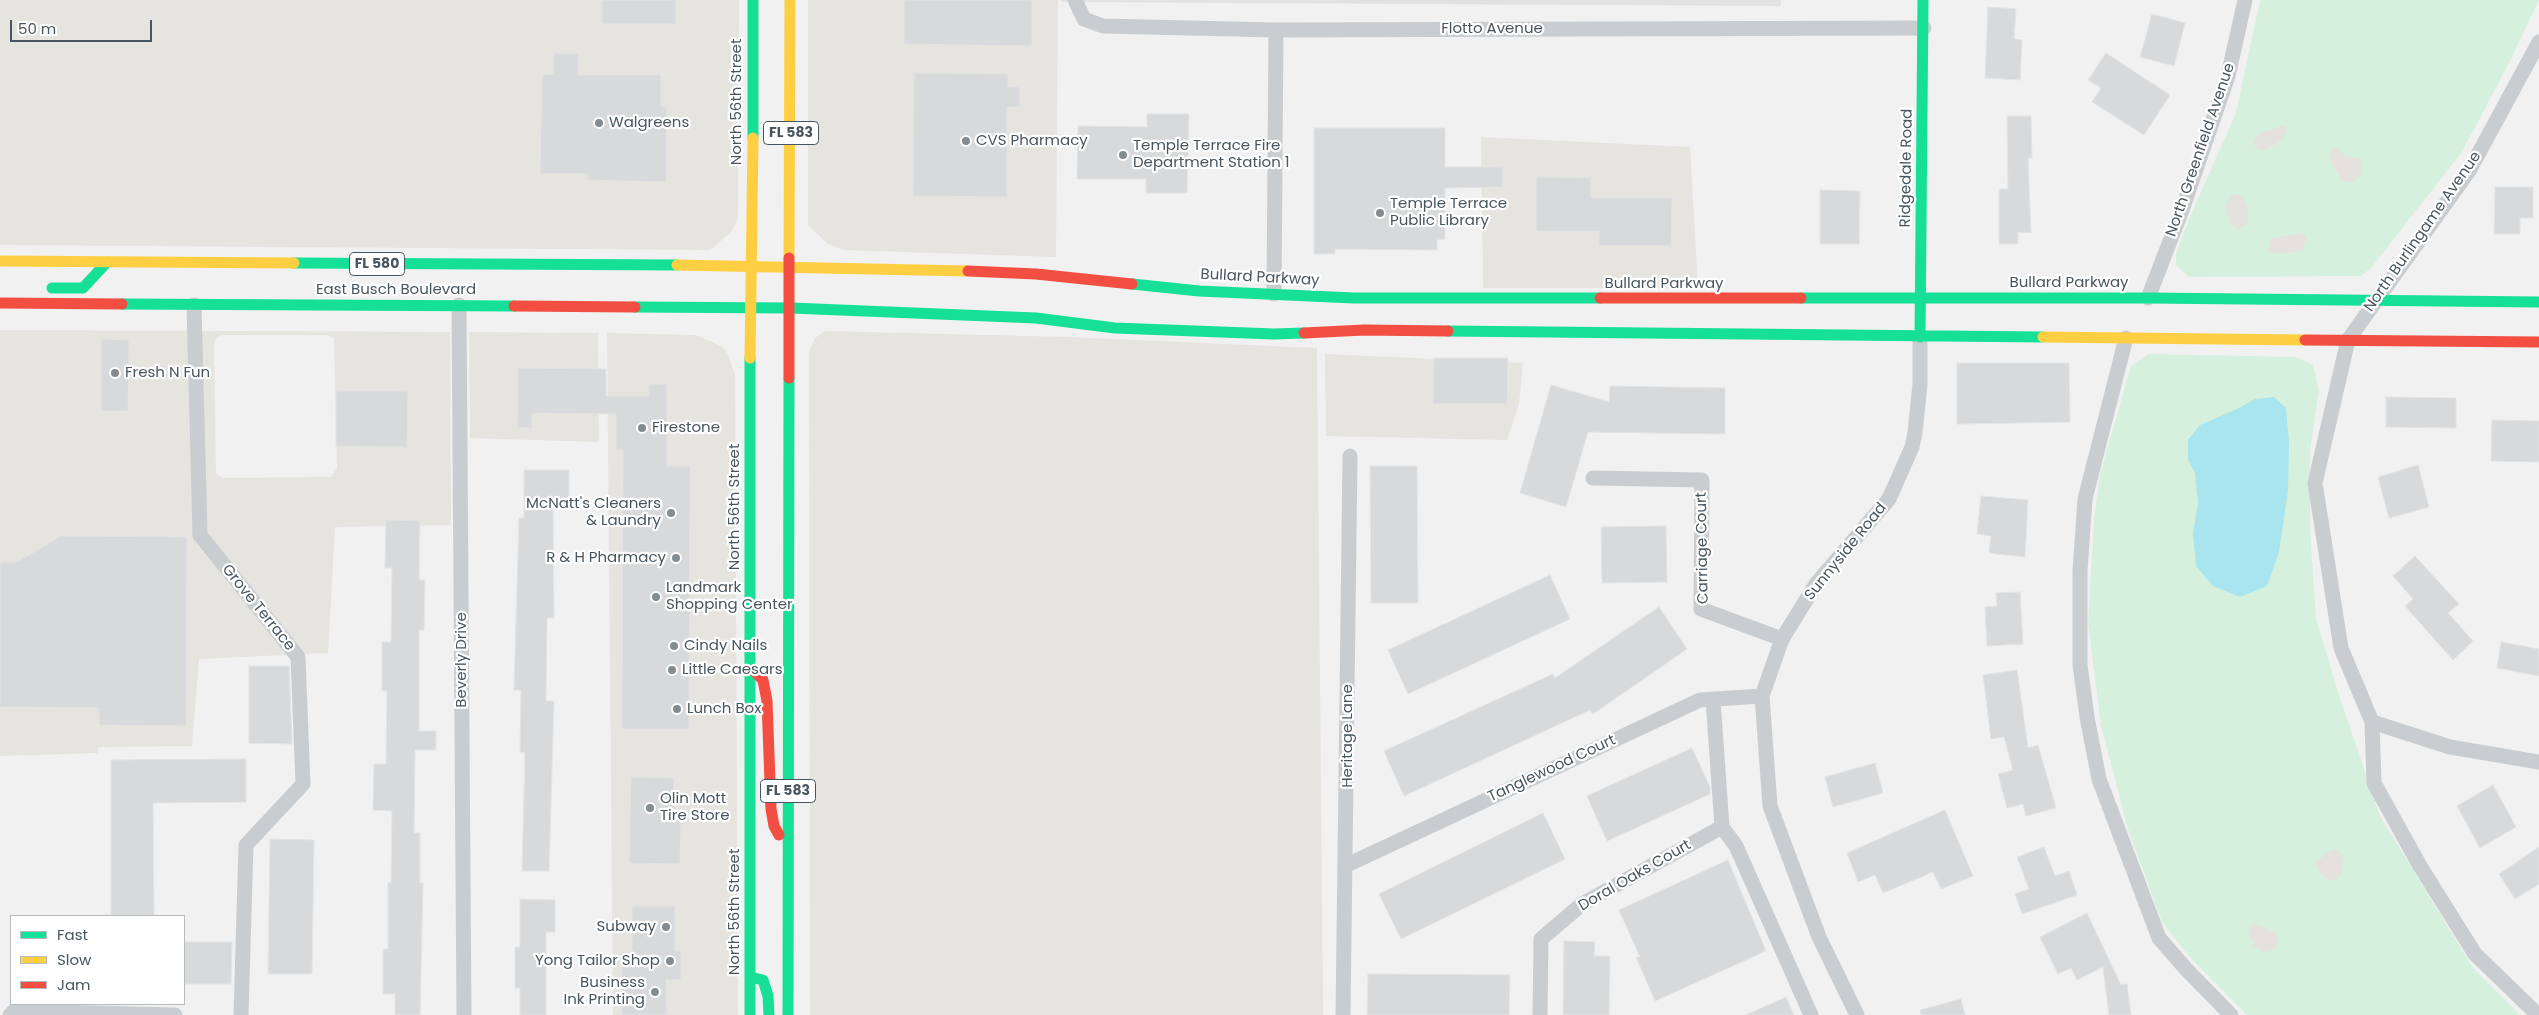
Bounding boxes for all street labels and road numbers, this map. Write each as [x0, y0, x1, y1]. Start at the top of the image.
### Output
street label: Flotto Avenue [1441, 20, 1543, 38]
street label: North 56th Street [728, 39, 746, 165]
street label: North Greenfield Avenue [2163, 61, 2239, 239]
street label: Ridgedale Road [1897, 109, 1917, 227]
road number: FL 583 [764, 122, 818, 144]
street label: North Burlingame Avenue [2361, 148, 2485, 316]
road number: FL 580 [350, 252, 404, 276]
street label: Bullard Parkway [1200, 266, 1320, 290]
street label: Bullard Parkway [2009, 274, 2129, 292]
street label: Bullard Parkway [1604, 275, 1724, 293]
street label: East Busch Boulevard [316, 281, 476, 299]
street label: North 56th Street [726, 444, 744, 570]
street label: Carriage Court [1693, 492, 1713, 604]
street label: Sunnyside Road [1801, 500, 1891, 604]
street label: Grove Terrace [218, 561, 298, 655]
street label: Beverly Drive [453, 612, 471, 708]
street label: Heritage Lane [1339, 684, 1357, 788]
street label: Tanglewood Court [1485, 732, 1619, 806]
road number: FL 583 [760, 779, 816, 802]
street label: Doral Oaks Court [1576, 836, 1694, 916]
street label: North 56th Street [726, 849, 744, 975]

